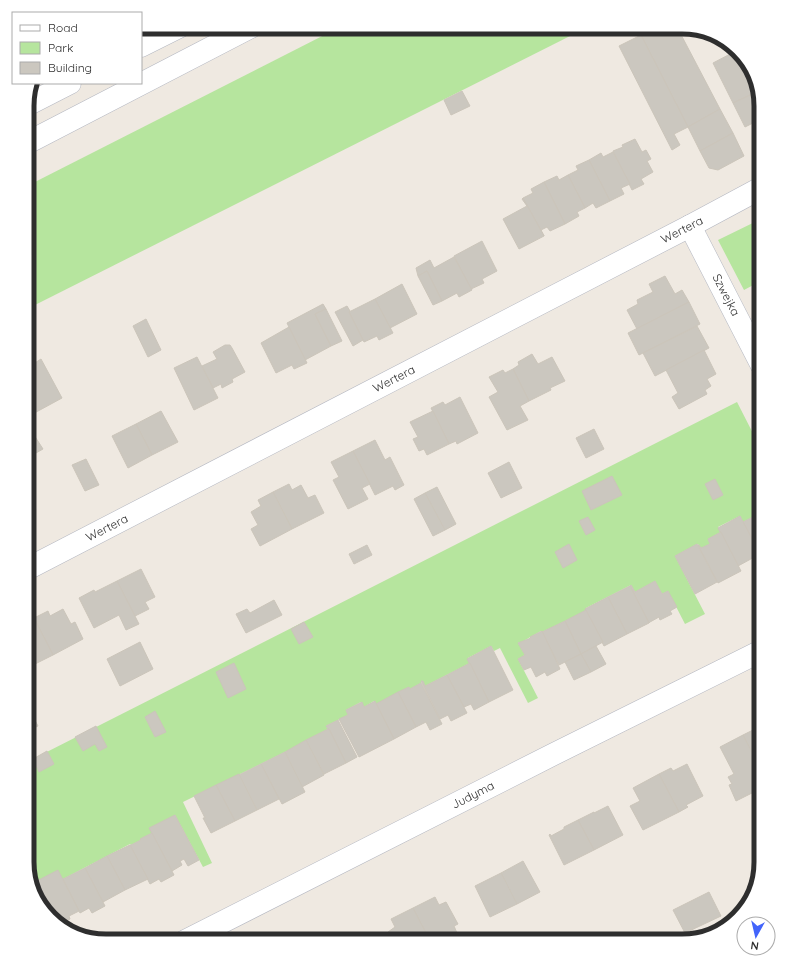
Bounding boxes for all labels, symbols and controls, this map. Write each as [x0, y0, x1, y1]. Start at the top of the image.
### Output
legend [12, 12, 142, 84]
text: Road [48, 20, 78, 35]
text: Park [48, 40, 73, 55]
text: Building [48, 60, 92, 75]
street label: Wertera [658, 213, 705, 247]
street label: Szwejka [710, 271, 743, 318]
street label: Wertera [370, 362, 417, 396]
street label: Wertera [83, 511, 130, 545]
street label: Judyma [449, 777, 497, 812]
north arrow [736, 916, 776, 956]
text: N [750, 938, 760, 953]

